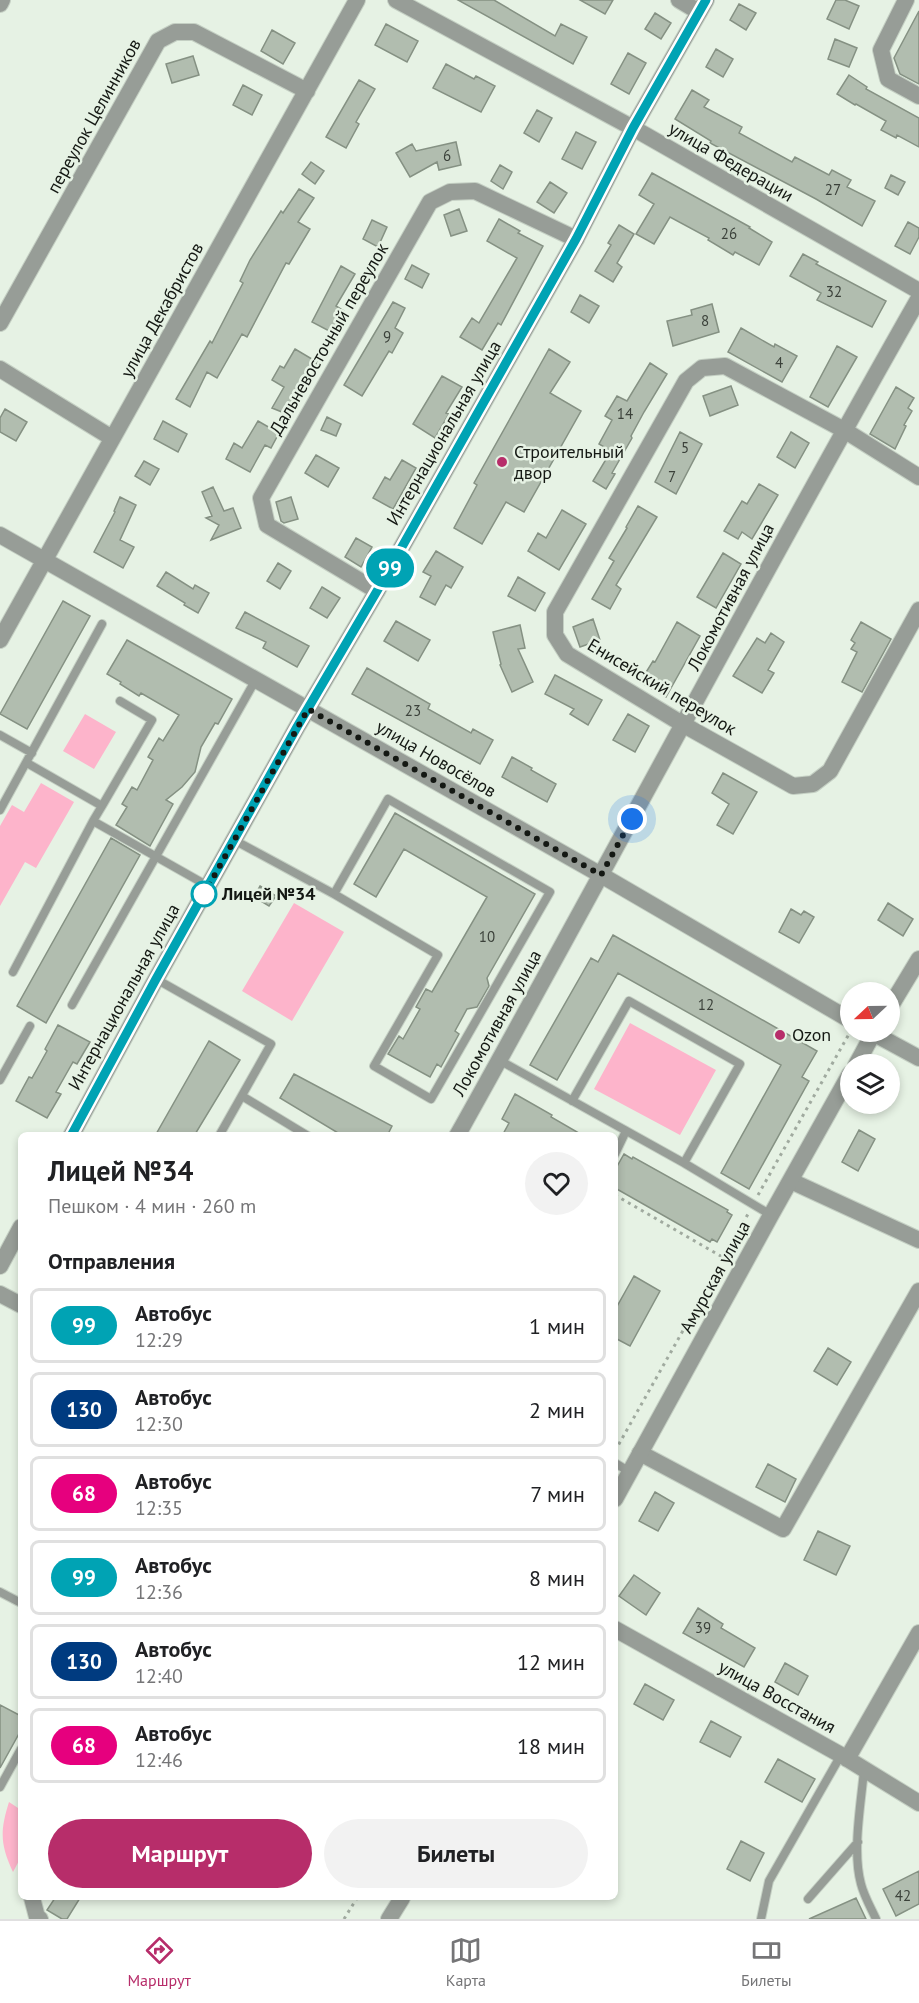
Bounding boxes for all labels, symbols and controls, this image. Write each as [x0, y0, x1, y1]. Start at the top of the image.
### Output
street label: переулок Целинников [41, 34, 146, 197]
street label: улица Федерации [665, 116, 798, 207]
house number: 6 [443, 146, 451, 165]
house number: 27 [825, 180, 841, 199]
house number: 26 [721, 224, 737, 243]
street label: улица Декабристов [115, 238, 208, 381]
street label: Дальневосточный переулок [264, 238, 393, 439]
house number: 32 [826, 282, 842, 301]
house number: 8 [701, 311, 709, 330]
house number: 9 [383, 327, 391, 346]
street label: Интернациональная улица [381, 336, 506, 529]
house number: 4 [775, 353, 783, 372]
house number: 14 [617, 404, 633, 423]
house number: 5 [681, 438, 689, 457]
place label: Строительный двор [514, 440, 624, 484]
marker: Строительный двор [495, 455, 509, 469]
house number: 7 [668, 467, 676, 486]
street label: Локомотивная улица [682, 519, 779, 675]
line badge: 99 [363, 548, 417, 588]
text: 99 [378, 555, 402, 582]
street label: Енисейский переулок [584, 633, 741, 740]
house number: 23 [405, 701, 421, 720]
street label: улица Новосёлов [372, 715, 501, 802]
your location [617, 804, 647, 834]
marker: Лицей №34 [191, 881, 217, 907]
place label: Лицей №34 [221, 882, 316, 905]
street label: Интернациональная улица [63, 900, 184, 1094]
house number: 10 [479, 927, 495, 946]
street label: Локомотивная улица [446, 946, 546, 1101]
north arrow [840, 982, 900, 1042]
map controls [840, 982, 900, 1114]
house number: 12 [698, 995, 714, 1014]
place label: Ozon [792, 1023, 831, 1046]
marker: Ozon [773, 1028, 787, 1042]
button: layers [840, 1054, 900, 1114]
text: Лицей №34 [48, 1152, 193, 1189]
button: heart [525, 1152, 588, 1215]
text: Пешком · 4 мин · 260 m [48, 1193, 256, 1219]
street label: Амурская улица [674, 1216, 755, 1337]
text: Отправления [48, 1247, 175, 1275]
text: Автобус [135, 1299, 212, 1327]
text: 99 [72, 1312, 96, 1339]
text: 1 мин [529, 1312, 585, 1340]
text: 12:29 [135, 1327, 183, 1353]
text: Автобус [135, 1383, 212, 1411]
text: 130 [66, 1396, 102, 1423]
text: 2 мин [529, 1396, 585, 1424]
text: 12:30 [135, 1411, 183, 1437]
text: Автобус [135, 1467, 212, 1495]
text: 68 [72, 1480, 96, 1507]
text: 7 мин [530, 1480, 585, 1508]
text: 12:35 [135, 1495, 183, 1521]
text: Автобус [135, 1551, 212, 1579]
text: 99 [72, 1564, 96, 1591]
text: 8 мин [529, 1564, 585, 1592]
text: 12:36 [135, 1579, 183, 1605]
house number: 39 [695, 1618, 711, 1637]
text: Автобус [135, 1635, 212, 1663]
text: 130 [66, 1648, 102, 1675]
text: 12 мин [517, 1648, 585, 1676]
street label: улица Восстания [715, 1655, 840, 1738]
text: 12:40 [135, 1663, 183, 1689]
text: Автобус [135, 1719, 212, 1747]
text: 68 [72, 1732, 96, 1759]
text: 18 мин [517, 1732, 585, 1760]
text: 12:46 [135, 1747, 183, 1773]
button: Маршрут [48, 1819, 312, 1888]
button: Билеты [324, 1819, 588, 1888]
house number: 42 [895, 1886, 911, 1905]
tab: Маршрут [127, 1934, 191, 1990]
tab: Карта [446, 1934, 486, 1990]
tab: Билеты [741, 1934, 792, 1990]

